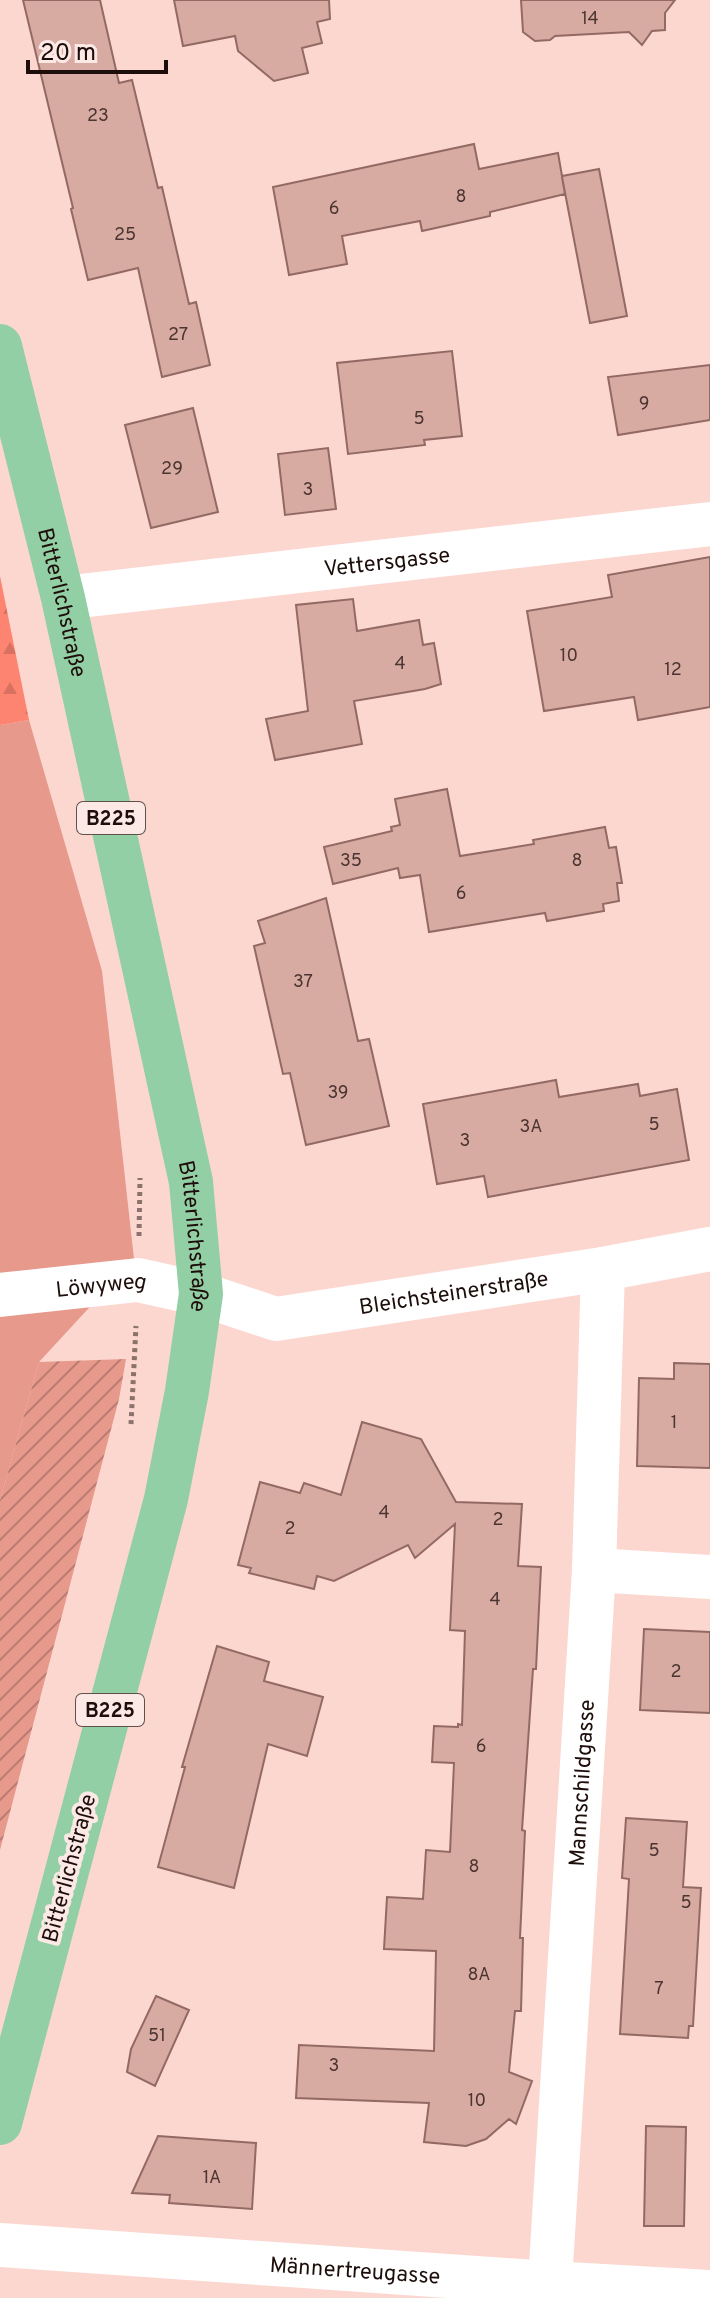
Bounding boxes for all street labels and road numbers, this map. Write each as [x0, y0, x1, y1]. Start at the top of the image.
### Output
street label: Bitterlichstraße [30, 525, 91, 680]
street label: Vettersgasse [323, 543, 452, 584]
road number: B225 [77, 802, 145, 834]
street label: Bitterlichstraße [171, 1158, 213, 1314]
street label: Bleichsteinerstraße [357, 1267, 550, 1322]
street label: Löwyweg [55, 1269, 149, 1305]
road number: B225 [76, 1694, 144, 1726]
street label: Mannschildgasse [565, 1699, 602, 1868]
street label: Bitterlichstraße [38, 1791, 103, 1946]
street label: Männertreugasse [269, 2253, 441, 2291]

